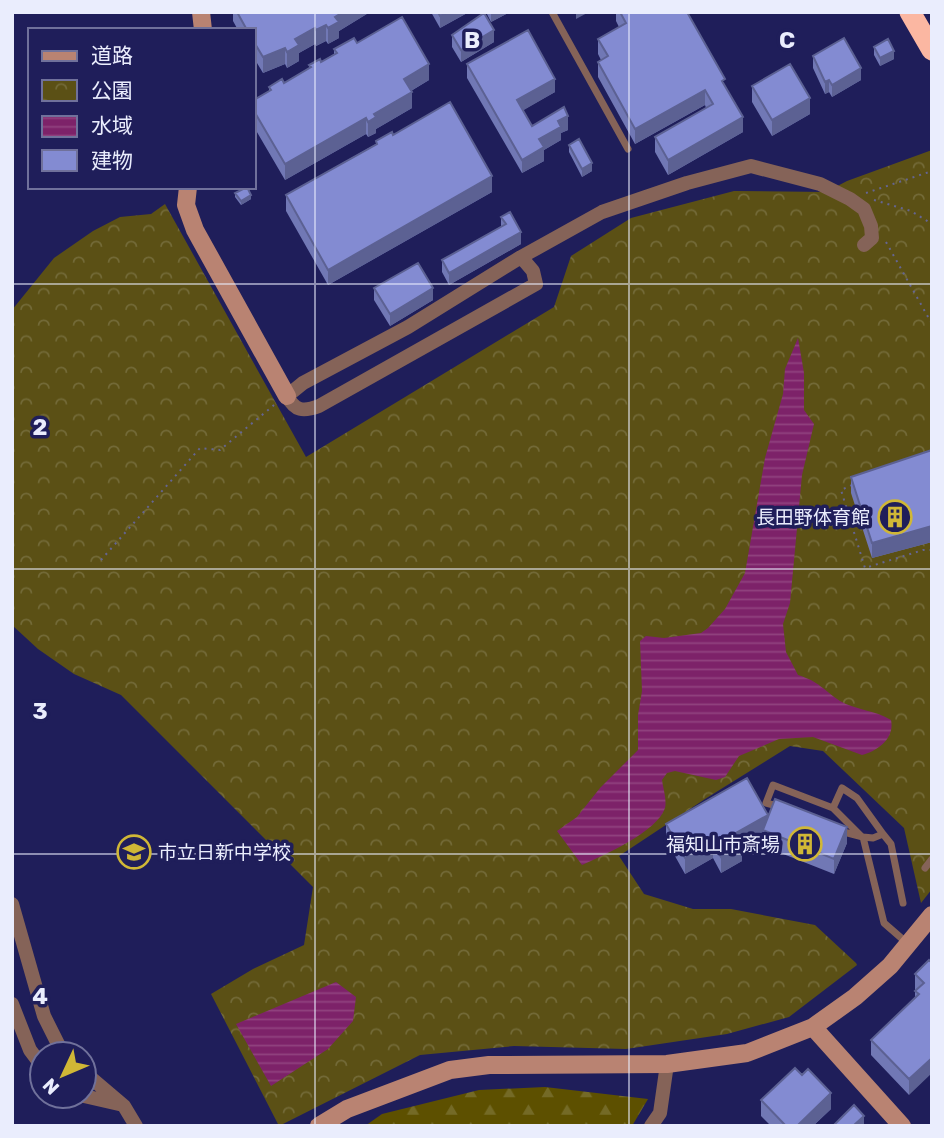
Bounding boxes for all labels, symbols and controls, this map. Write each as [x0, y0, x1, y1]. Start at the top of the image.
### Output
text: B [464, 26, 480, 54]
text: C [779, 26, 795, 54]
legend [28, 28, 256, 189]
text: 道路 [91, 43, 133, 68]
text: 公園 [91, 78, 133, 103]
text: 水域 [91, 113, 133, 138]
text: 建物 [91, 148, 133, 173]
text: 2 [33, 413, 47, 441]
building icon: 長田野体育館 [876, 498, 914, 536]
place label: 長田野体育館 [756, 506, 870, 529]
text: 3 [32, 697, 48, 725]
building icon: 福知山市斎場 [786, 825, 824, 863]
school or university icon: 市立日新中学校 [115, 833, 153, 871]
place label: 福知山市斎場 [666, 833, 780, 856]
place label: 市立日新中学校 [158, 841, 291, 864]
text: 4 [32, 982, 48, 1010]
north arrow [28, 1040, 98, 1110]
text: N [38, 1074, 64, 1099]

